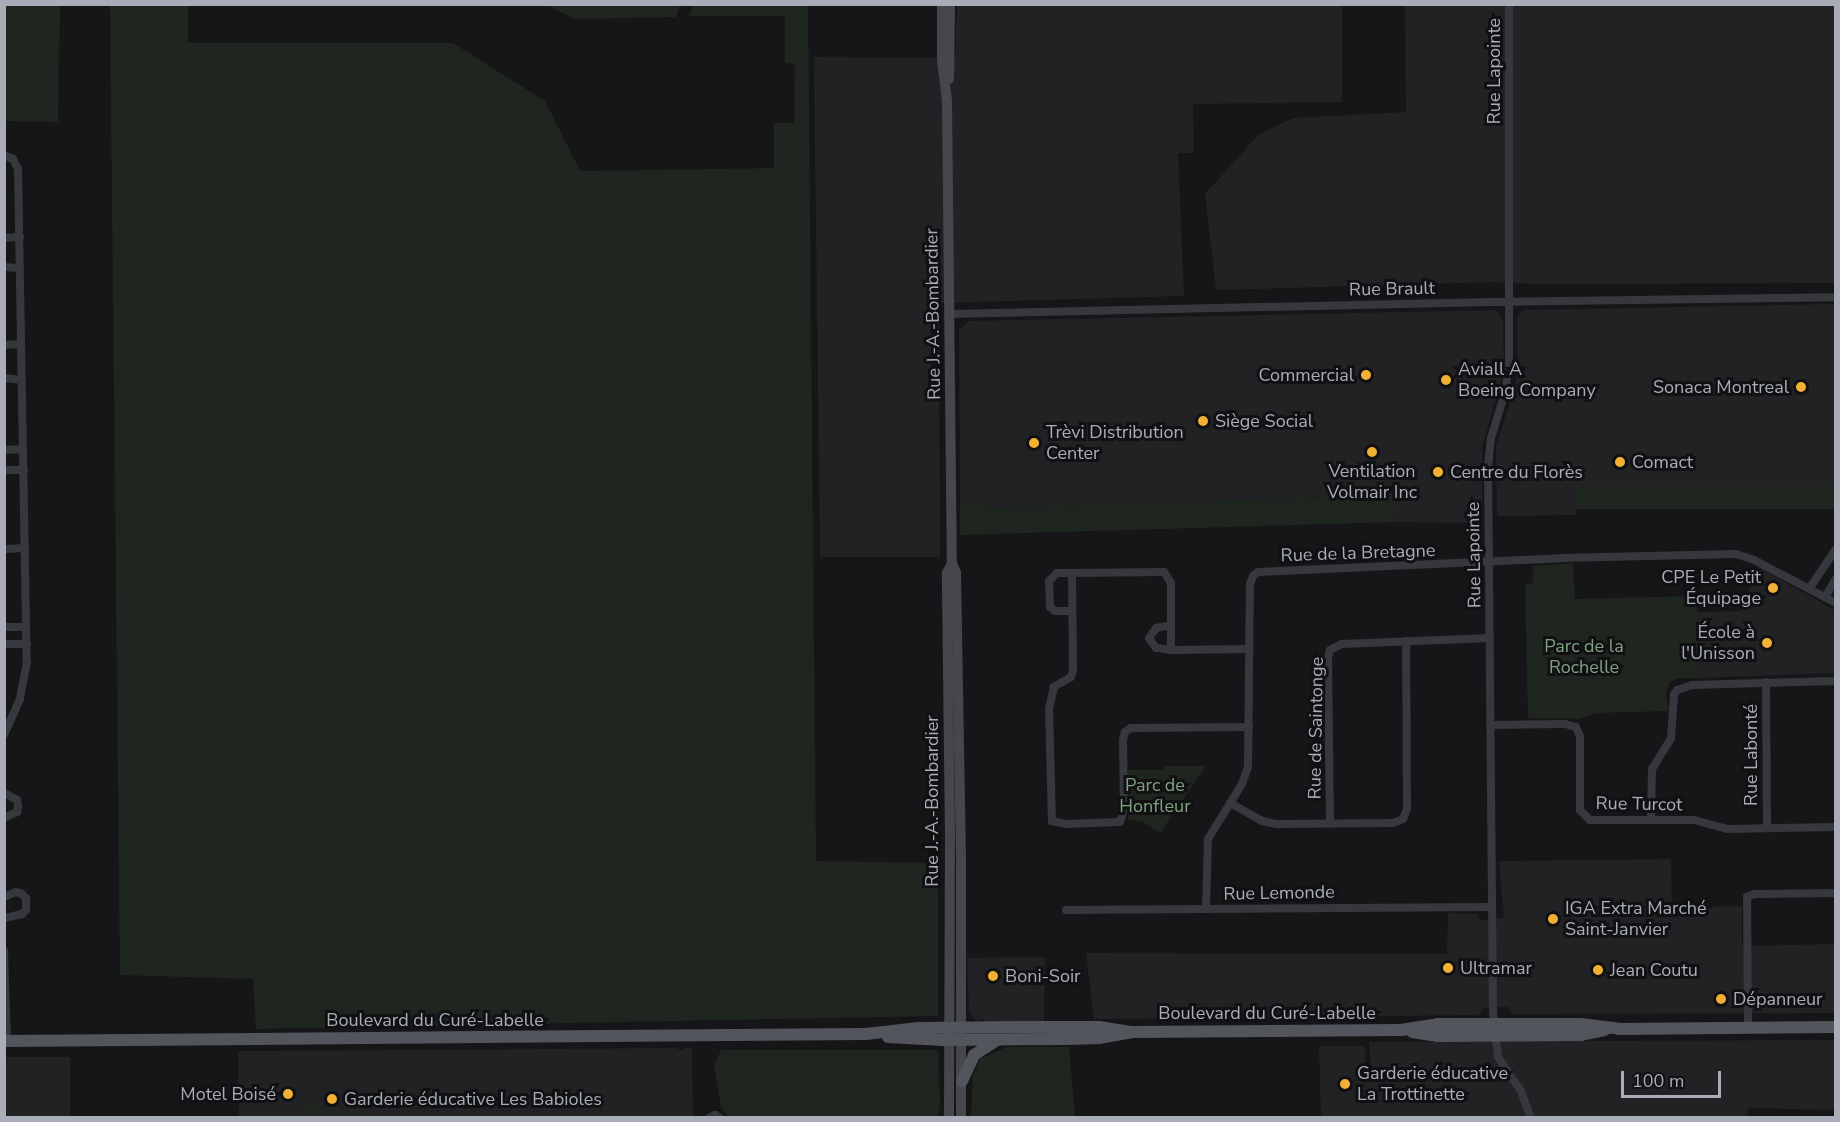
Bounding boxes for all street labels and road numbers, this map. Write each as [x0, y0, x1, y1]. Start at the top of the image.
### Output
street label: Rue Lapointe [1483, 18, 1505, 124]
street label: Rue J.-A.-Bombardier [921, 228, 945, 400]
street label: Rue Brault [1349, 277, 1435, 301]
street label: Rue Lapointe [1462, 502, 1486, 608]
street label: Rue de la Bretagne [1280, 540, 1436, 566]
street label: Rue de Saintonge [1304, 657, 1328, 799]
street label: Rue Labonté [1740, 704, 1762, 806]
street label: Rue J.-A.-Bombardier [921, 715, 943, 887]
street label: Rue Turcot [1595, 792, 1683, 816]
street label: Rue Lemonde [1223, 881, 1335, 905]
street label: Boulevard du Curé-Labelle [1158, 1002, 1376, 1024]
street label: Boulevard du Curé-Labelle [326, 1009, 544, 1031]

